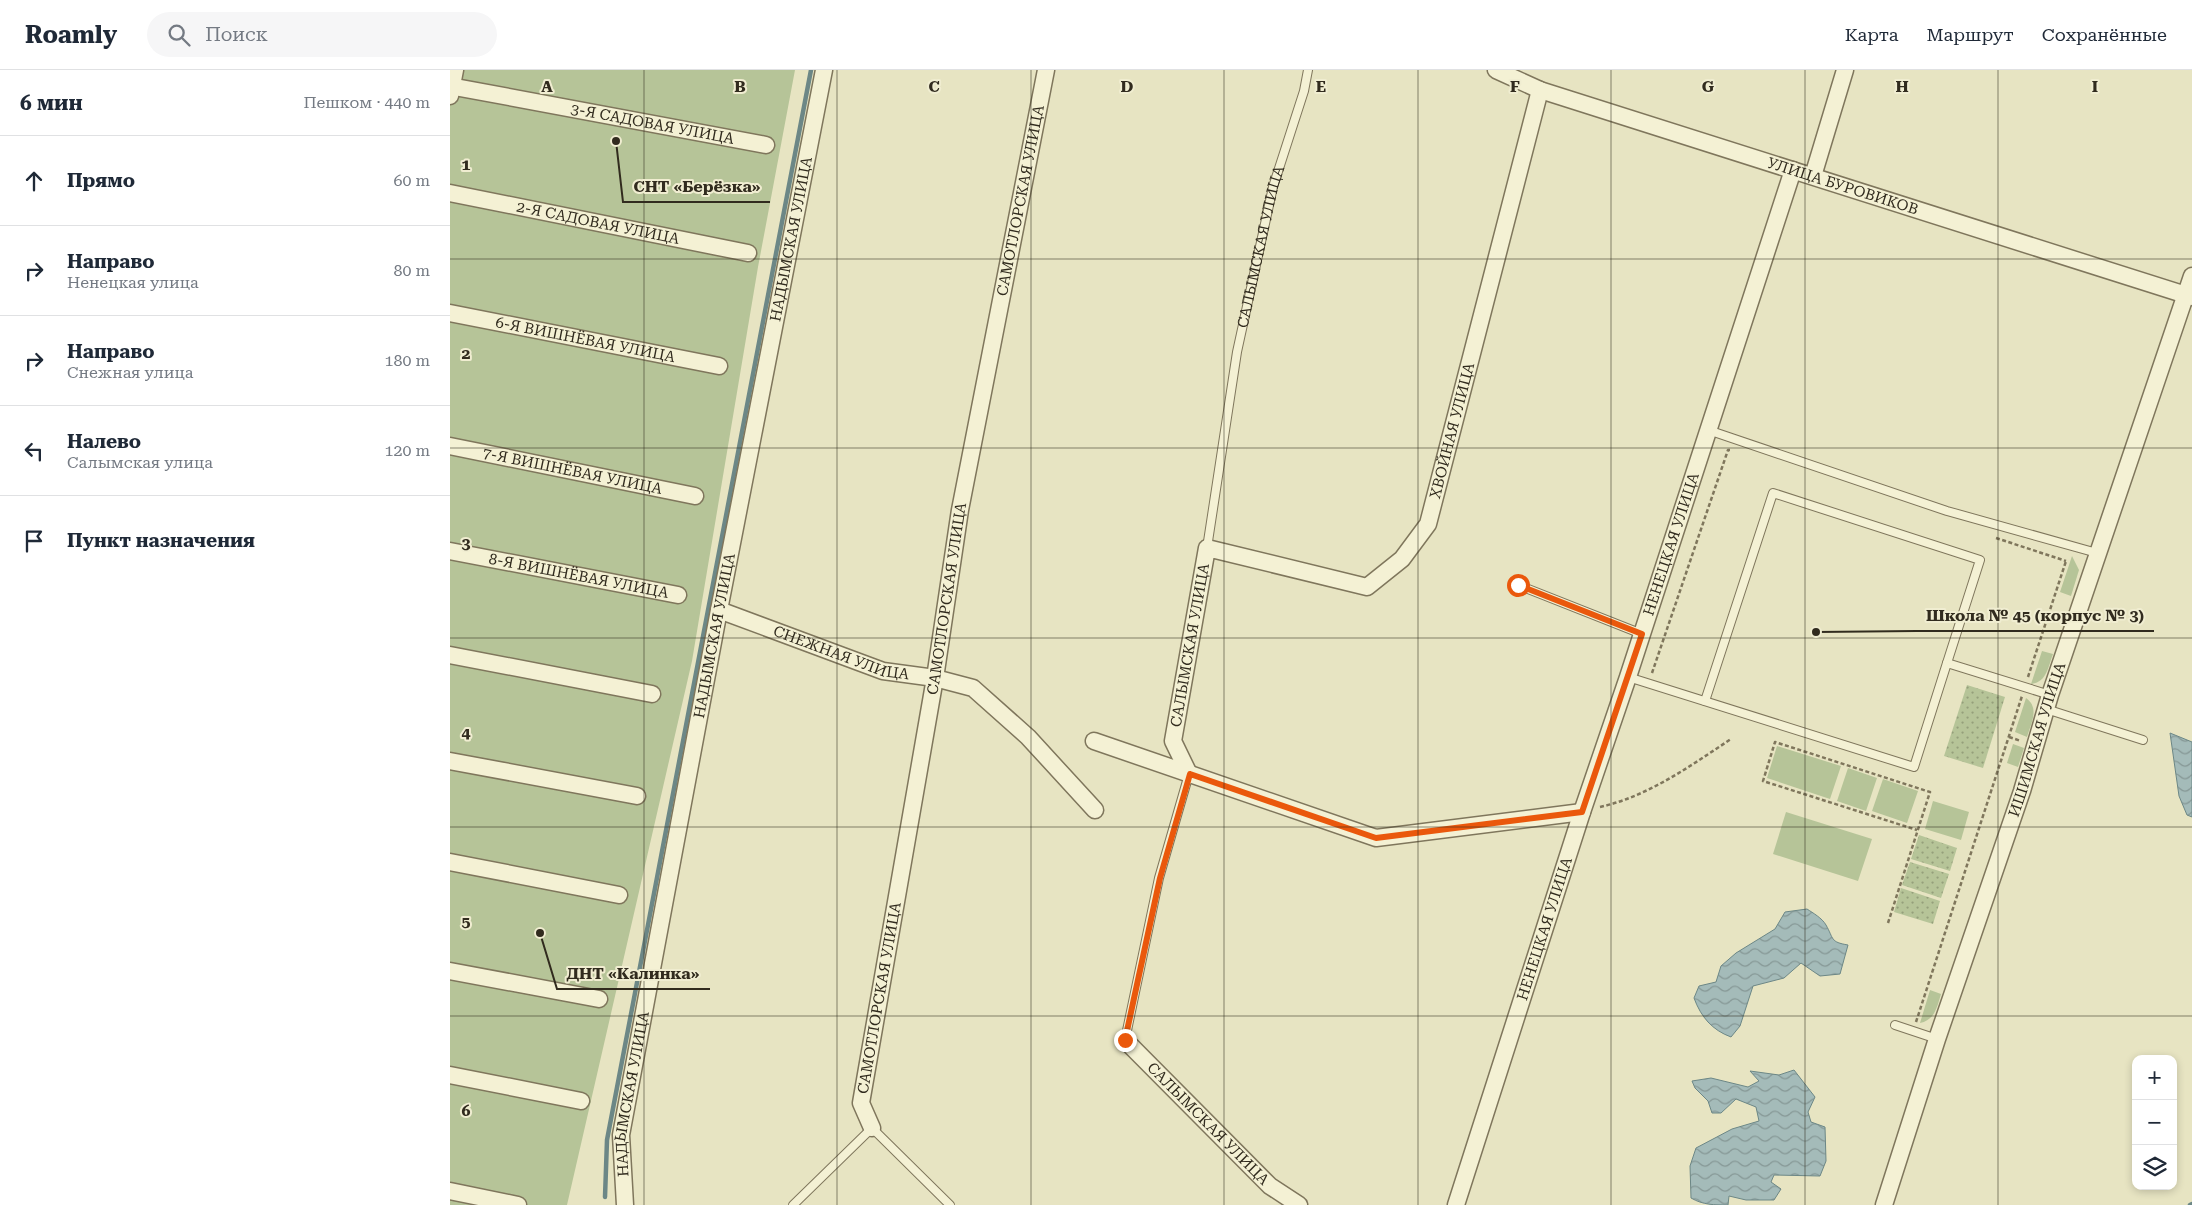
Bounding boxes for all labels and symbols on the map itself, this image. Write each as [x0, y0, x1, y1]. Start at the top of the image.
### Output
text: A [541, 77, 553, 96]
text: B [734, 77, 746, 96]
text: C [928, 77, 940, 96]
text: D [1121, 77, 1134, 96]
text: E [1316, 77, 1326, 96]
text: F [1510, 77, 1520, 96]
text: G [1702, 77, 1715, 96]
text: H [1895, 77, 1909, 96]
text: I [2092, 77, 2098, 96]
street label: 3-Я САДОВАЯ УЛИЦА [569, 100, 736, 148]
street label: САМОТЛОРСКАЯ УЛИЦА [993, 103, 1048, 297]
street label: УЛИЦА БУРОВИКОВ [1765, 154, 1920, 219]
text: 1 [462, 155, 471, 174]
street label: НАДЫМСКАЯ УЛИЦА [766, 155, 816, 323]
street label: САЛЫМСКАЯ УЛИЦА [1233, 163, 1288, 330]
callout: СНТ «Берёзка» [623, 171, 770, 202]
text: СНТ «Берёзка» [633, 177, 761, 196]
street label: 2-Я САДОВАЯ УЛИЦА [515, 198, 682, 248]
street label: 6-Я ВИШНЁВАЯ УЛИЦА [494, 313, 677, 366]
text: 2 [462, 344, 471, 363]
street label: ХВОЙНАЯ УЛИЦА [1426, 360, 1478, 501]
street label: 7-Я ВИШНЁВАЯ УЛИЦА [481, 444, 664, 498]
street label: НЕНЕЦКАЯ УЛИЦА [1640, 470, 1703, 618]
street label: САМОТЛОРСКАЯ УЛИЦА [923, 500, 970, 696]
text: 3 [462, 534, 471, 553]
street label: 8-Я ВИШНЁВАЯ УЛИЦА [487, 550, 671, 602]
street label: НАДЫМСКАЯ УЛИЦА [690, 551, 739, 720]
street label: САЛЫМСКАЯ УЛИЦА [1167, 561, 1213, 728]
route start [1507, 574, 1530, 597]
callout: Школа № 45 (корпус № 3) [1916, 600, 2154, 631]
text: Школа № 45 (корпус № 3) [1926, 606, 2144, 625]
street label: СНЕЖНАЯ УЛИЦА [771, 622, 911, 684]
street label: ИШИМСКАЯ УЛИЦА [2005, 659, 2070, 819]
text: 4 [462, 723, 471, 742]
street label: НЕНЕЦКАЯ УЛИЦА [1513, 854, 1576, 1003]
street label: САМОТЛОРСКАЯ УЛИЦА [854, 900, 905, 1095]
text: 5 [462, 912, 471, 931]
callout: ДНТ «Калинка» [557, 958, 710, 989]
text: ДНТ «Калинка» [566, 964, 700, 983]
street label: НАДЫМСКАЯ УЛИЦА [611, 1009, 653, 1177]
route end [1114, 1029, 1137, 1052]
street label: САЛЫМСКАЯ УЛИЦА [1143, 1059, 1273, 1189]
text: 6 [462, 1101, 471, 1120]

